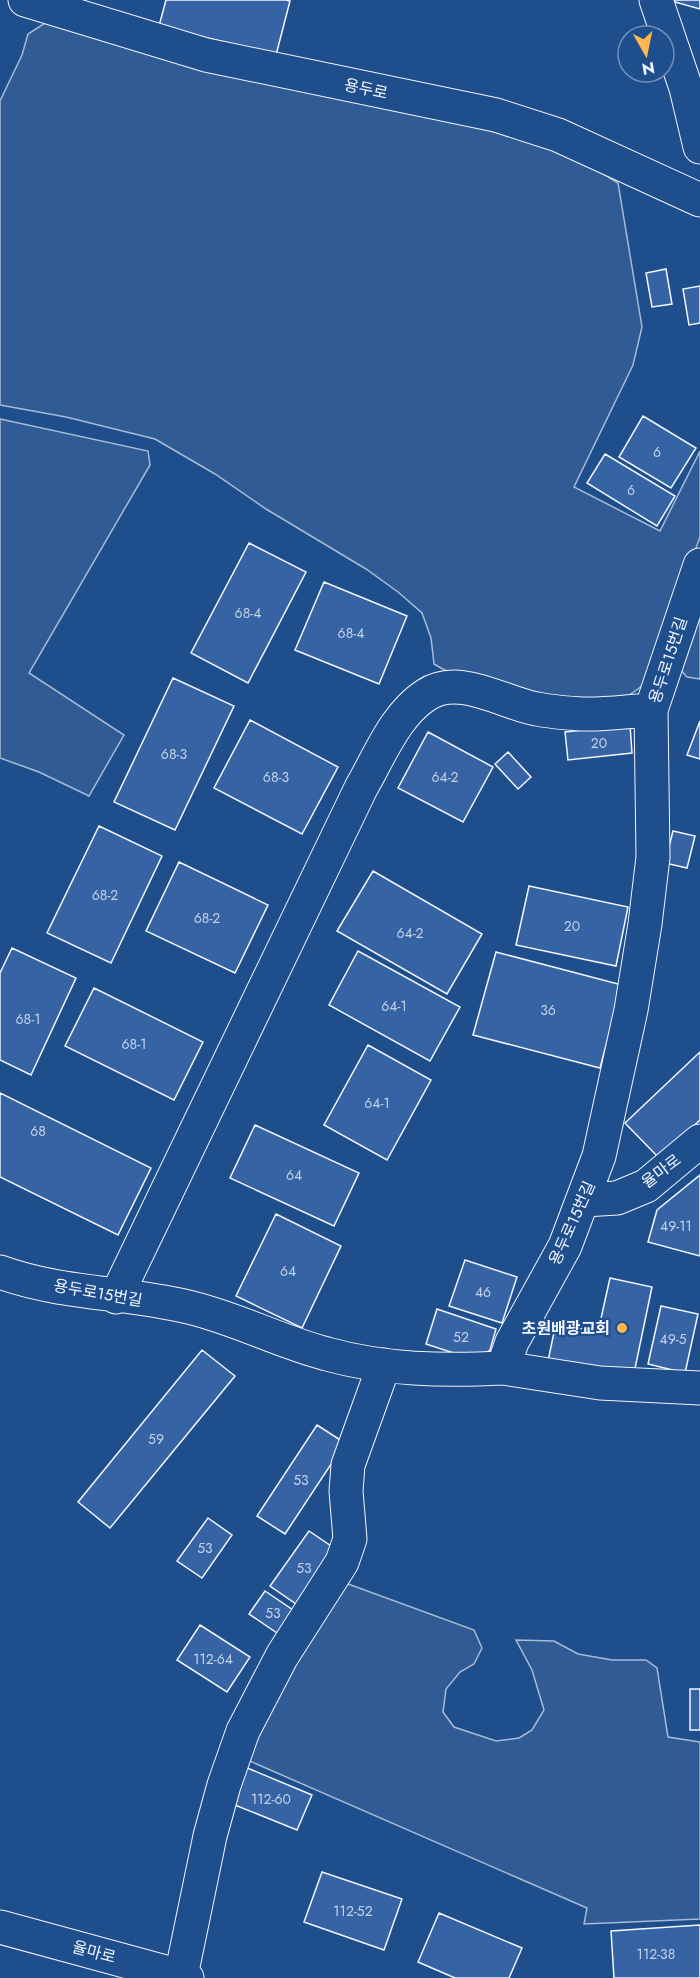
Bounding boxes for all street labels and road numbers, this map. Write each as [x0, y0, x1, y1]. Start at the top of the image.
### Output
street label: 용두로 [342, 73, 390, 105]
street label: 용두로15번길 [643, 614, 693, 706]
street label: 율마로 [636, 1148, 686, 1193]
street label: 용두로15번길 [543, 1177, 601, 1269]
street label: 용두로15번길 [52, 1274, 144, 1312]
street label: 율마로 [70, 1935, 119, 1969]

